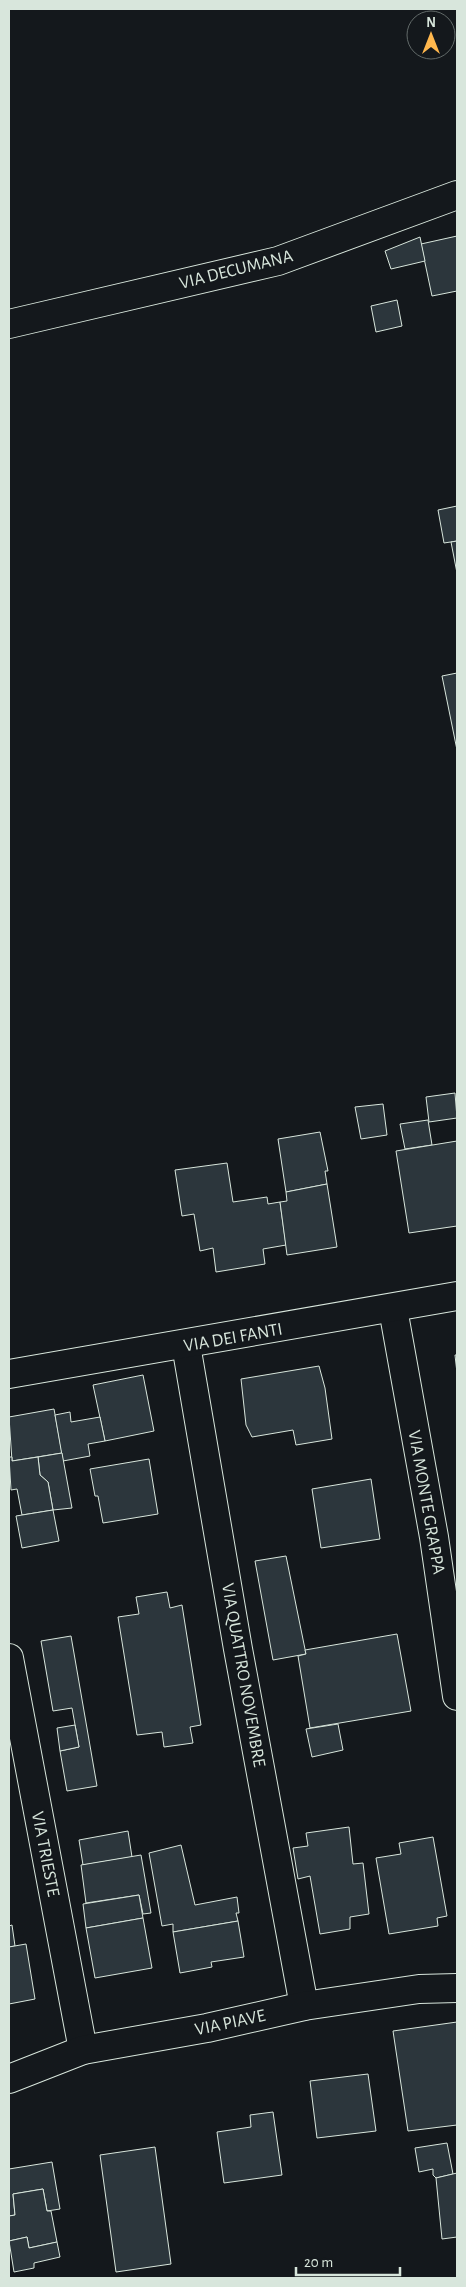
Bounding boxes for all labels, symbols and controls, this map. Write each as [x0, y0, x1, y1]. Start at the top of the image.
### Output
north arrow [406, 10, 456, 60]
text: N [426, 16, 436, 30]
street label: VIA DECUMANA [178, 247, 295, 293]
street label: VIA DEI FANTI [182, 1320, 284, 1356]
street label: VIA MONTE GRAPPA [404, 1429, 448, 1576]
street label: VIA QUATTRO NOVEMBRE [218, 1582, 268, 1769]
street label: VIA TRIESTE [28, 1810, 62, 1899]
street label: VIA PIAVE [193, 2007, 267, 2039]
scale bar [296, 2244, 400, 2276]
text: 20 m [304, 2255, 333, 2270]

